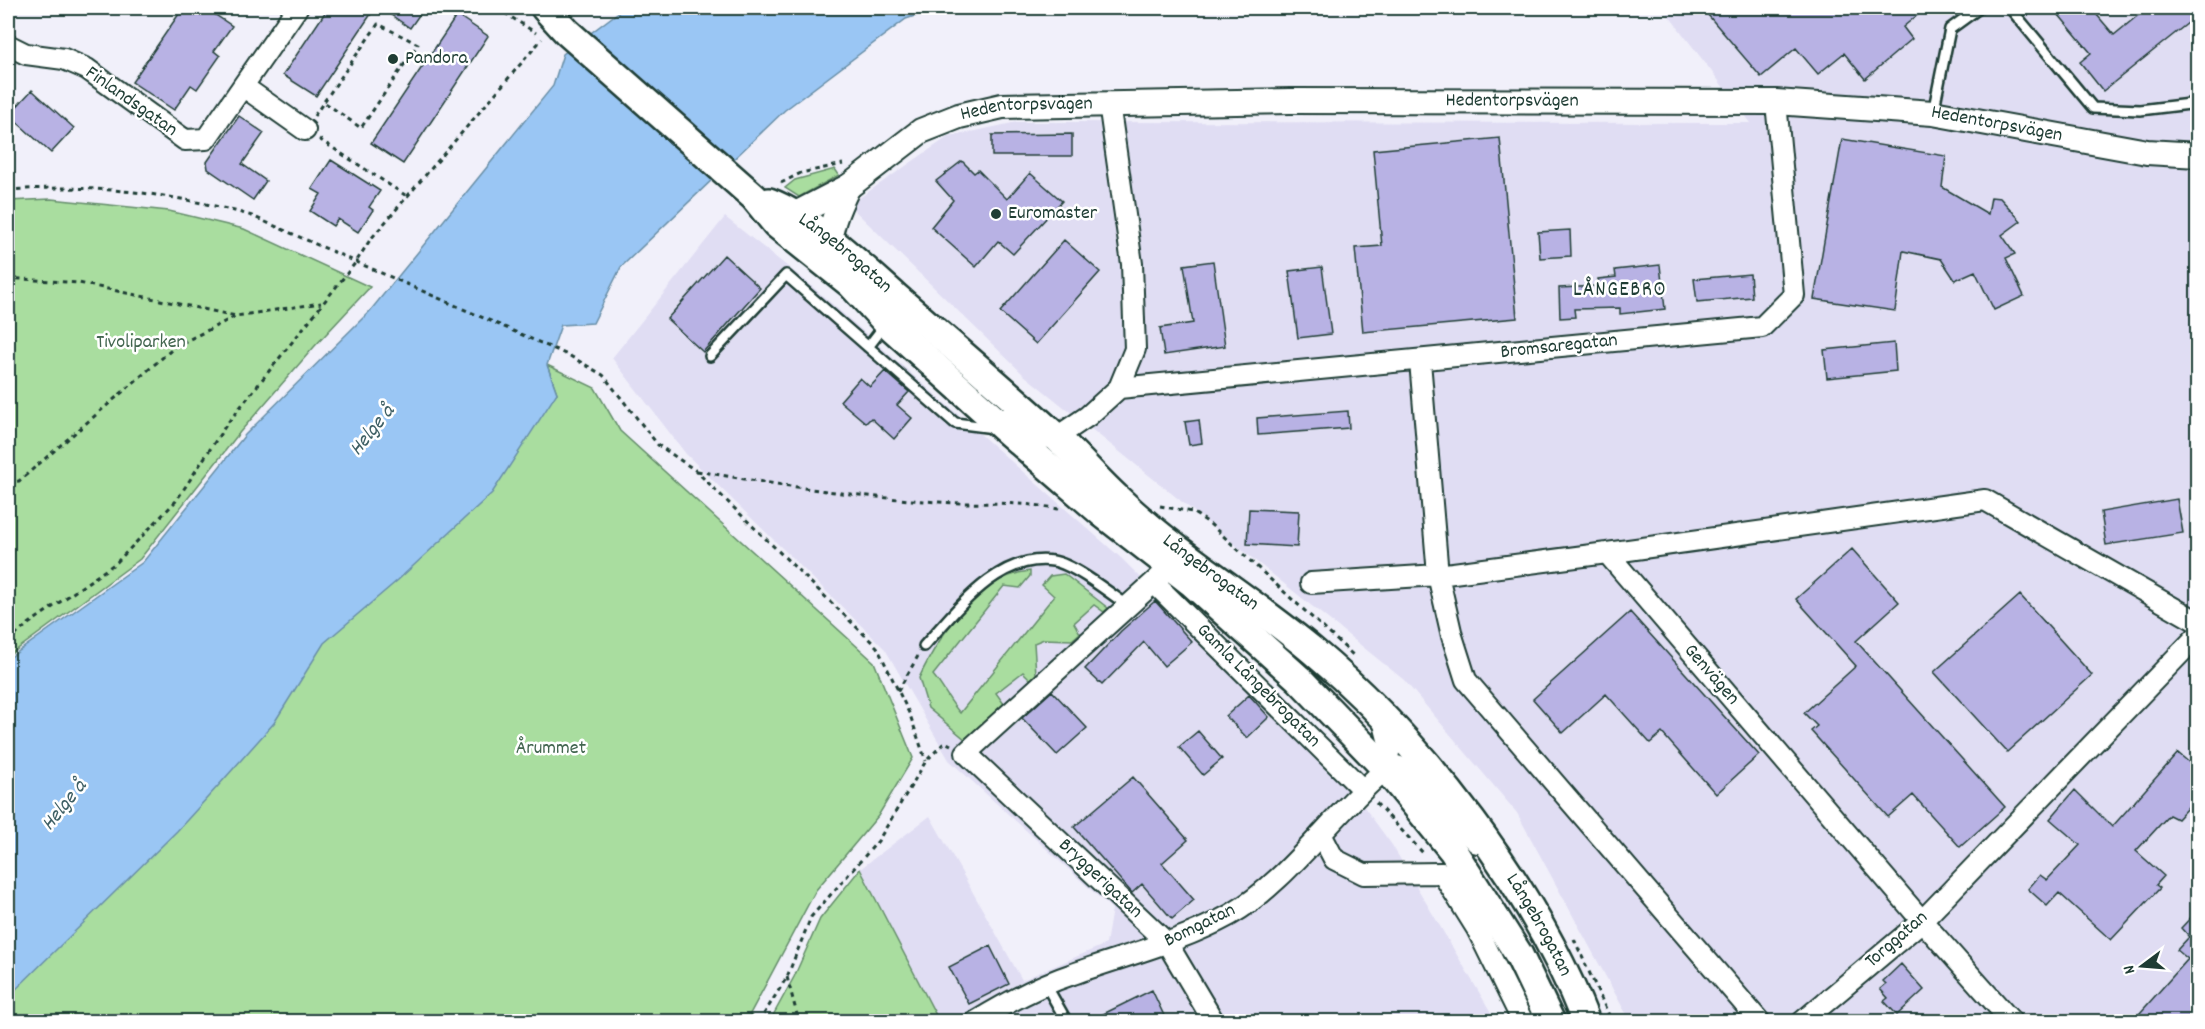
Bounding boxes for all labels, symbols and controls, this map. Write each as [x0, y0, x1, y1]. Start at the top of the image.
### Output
place label: Pandora [405, 45, 468, 73]
marker: Pandora [386, 52, 400, 66]
street label: Finlandsgatan [79, 60, 183, 144]
street label: Hedentorpsvägen [1446, 87, 1579, 116]
street label: Hedentorpsvägen [958, 90, 1093, 129]
street label: Hedentorpsvägen [1929, 99, 2065, 150]
place label: Euromaster [1008, 200, 1098, 228]
street label: Långebrogatan [792, 206, 898, 301]
marker: Euromaster [989, 207, 1003, 221]
district label: LÅNGEBRO [1573, 276, 1667, 306]
street label: Bromsaregatan [1499, 327, 1619, 367]
park label: Tivoliparken [96, 329, 186, 357]
water label: Helge å [343, 398, 404, 463]
street label: Långebrogatan [1156, 528, 1264, 618]
street label: Gamla Långebrogatan [1189, 617, 1327, 755]
street label: Genvägen [1676, 638, 1746, 712]
park label: Årummet [516, 735, 586, 763]
water label: Helge å [35, 773, 96, 838]
street label: Bryggerigatan [1051, 832, 1149, 926]
street label: Långebrogatan [1498, 868, 1578, 981]
street label: Bomgatan [1160, 897, 1240, 955]
street label: Torggatan [1859, 905, 1935, 975]
north arrow [2112, 936, 2172, 996]
text: N [2118, 962, 2142, 976]

